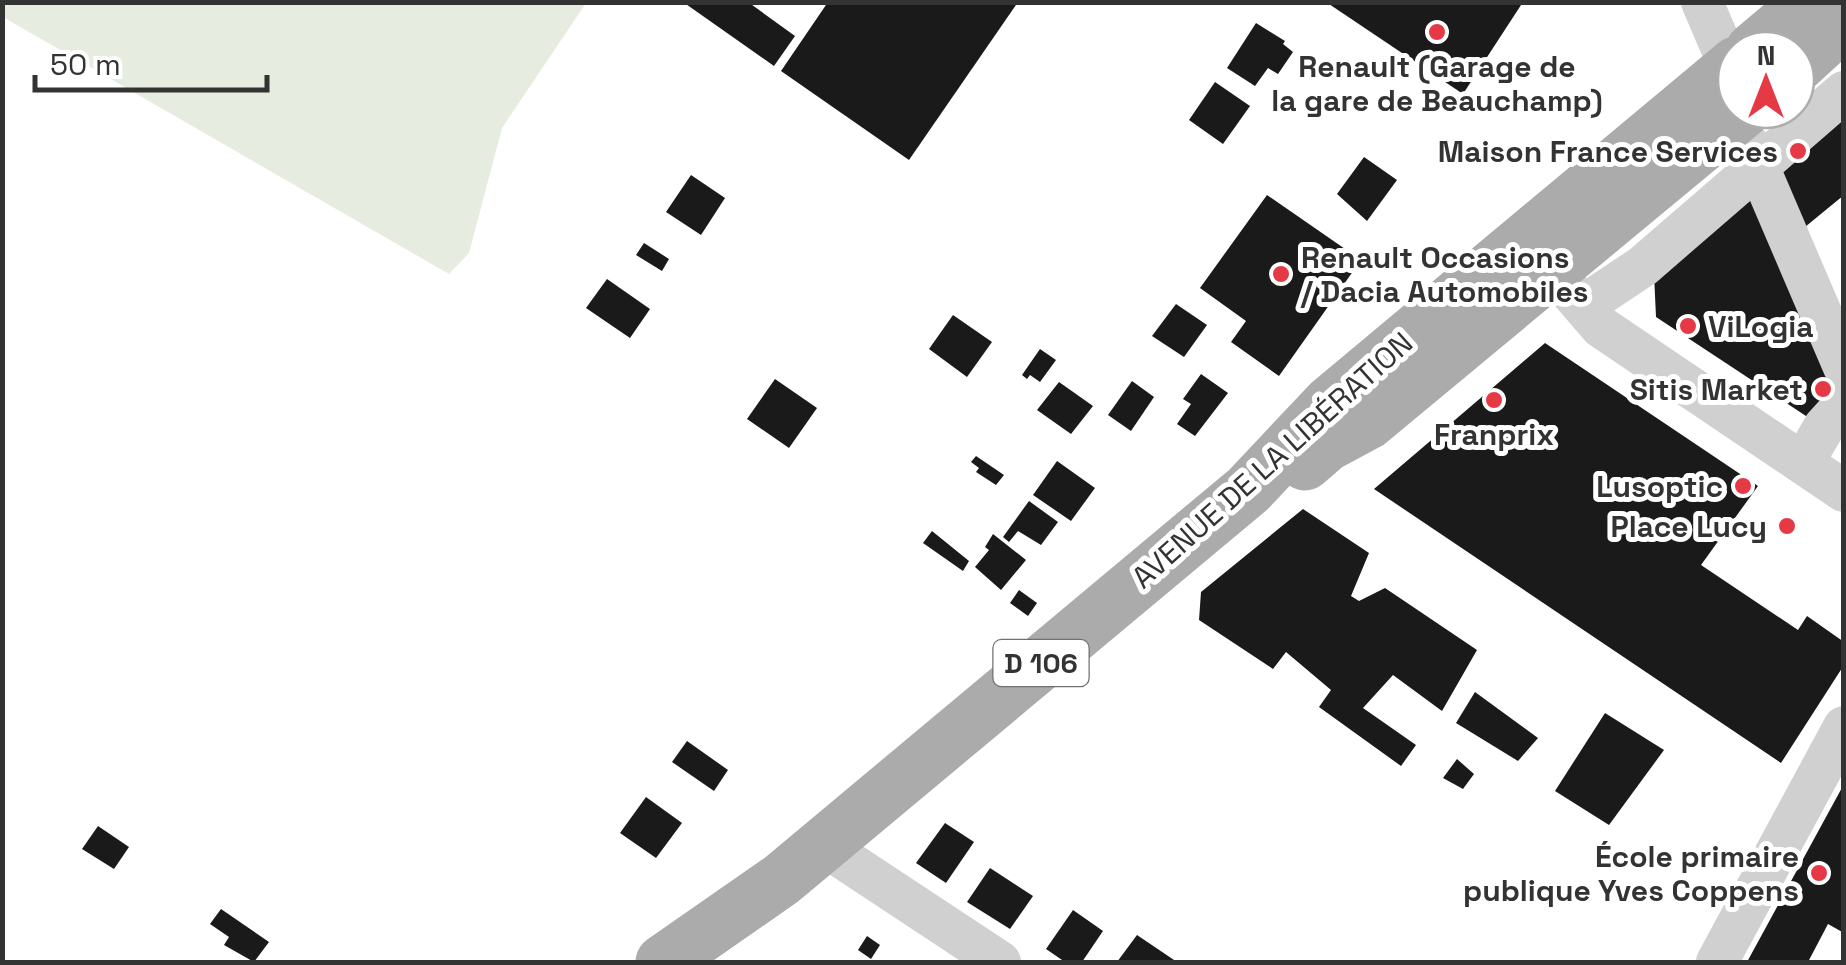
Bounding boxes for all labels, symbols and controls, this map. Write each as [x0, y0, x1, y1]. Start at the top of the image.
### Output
marker: Renault (Garage de la gare de Beauchamp) [1426, 21, 1448, 43]
scale bar [35, 30, 268, 92]
north arrow [1716, 30, 1816, 130]
text: N [1757, 37, 1775, 73]
text: 50 m [50, 45, 121, 84]
place label: Renault (Garage de la gare de Beauchamp) [1271, 47, 1603, 120]
place label: Maison France Services [1438, 132, 1778, 171]
marker: Maison France Services [1787, 140, 1809, 162]
place label: Renault Occasions / Dacia Automobiles [1300, 238, 1589, 311]
marker: Renault Occasions / Dacia Automobiles [1270, 263, 1292, 285]
place label: ViLogia [1708, 307, 1814, 346]
marker: ViLogia [1677, 315, 1699, 337]
street label: AVENUE DE LA LIBÉRATION [1123, 323, 1421, 597]
place label: Sitis Market [1630, 370, 1803, 409]
marker: Sitis Market [1812, 378, 1834, 400]
marker: Franprix [1483, 389, 1505, 411]
place label: Franprix [1434, 415, 1554, 454]
place label: Lusoptic [1596, 467, 1723, 506]
marker: Lusoptic [1732, 475, 1754, 497]
place label: Place Lucy [1611, 507, 1767, 546]
marker: Place Lucy [1776, 515, 1798, 537]
road number: D 106 [994, 640, 1088, 686]
place label: École primaire publique Yves Coppens [1463, 837, 1799, 910]
marker: École primaire publique Yves Coppens [1808, 862, 1830, 884]

